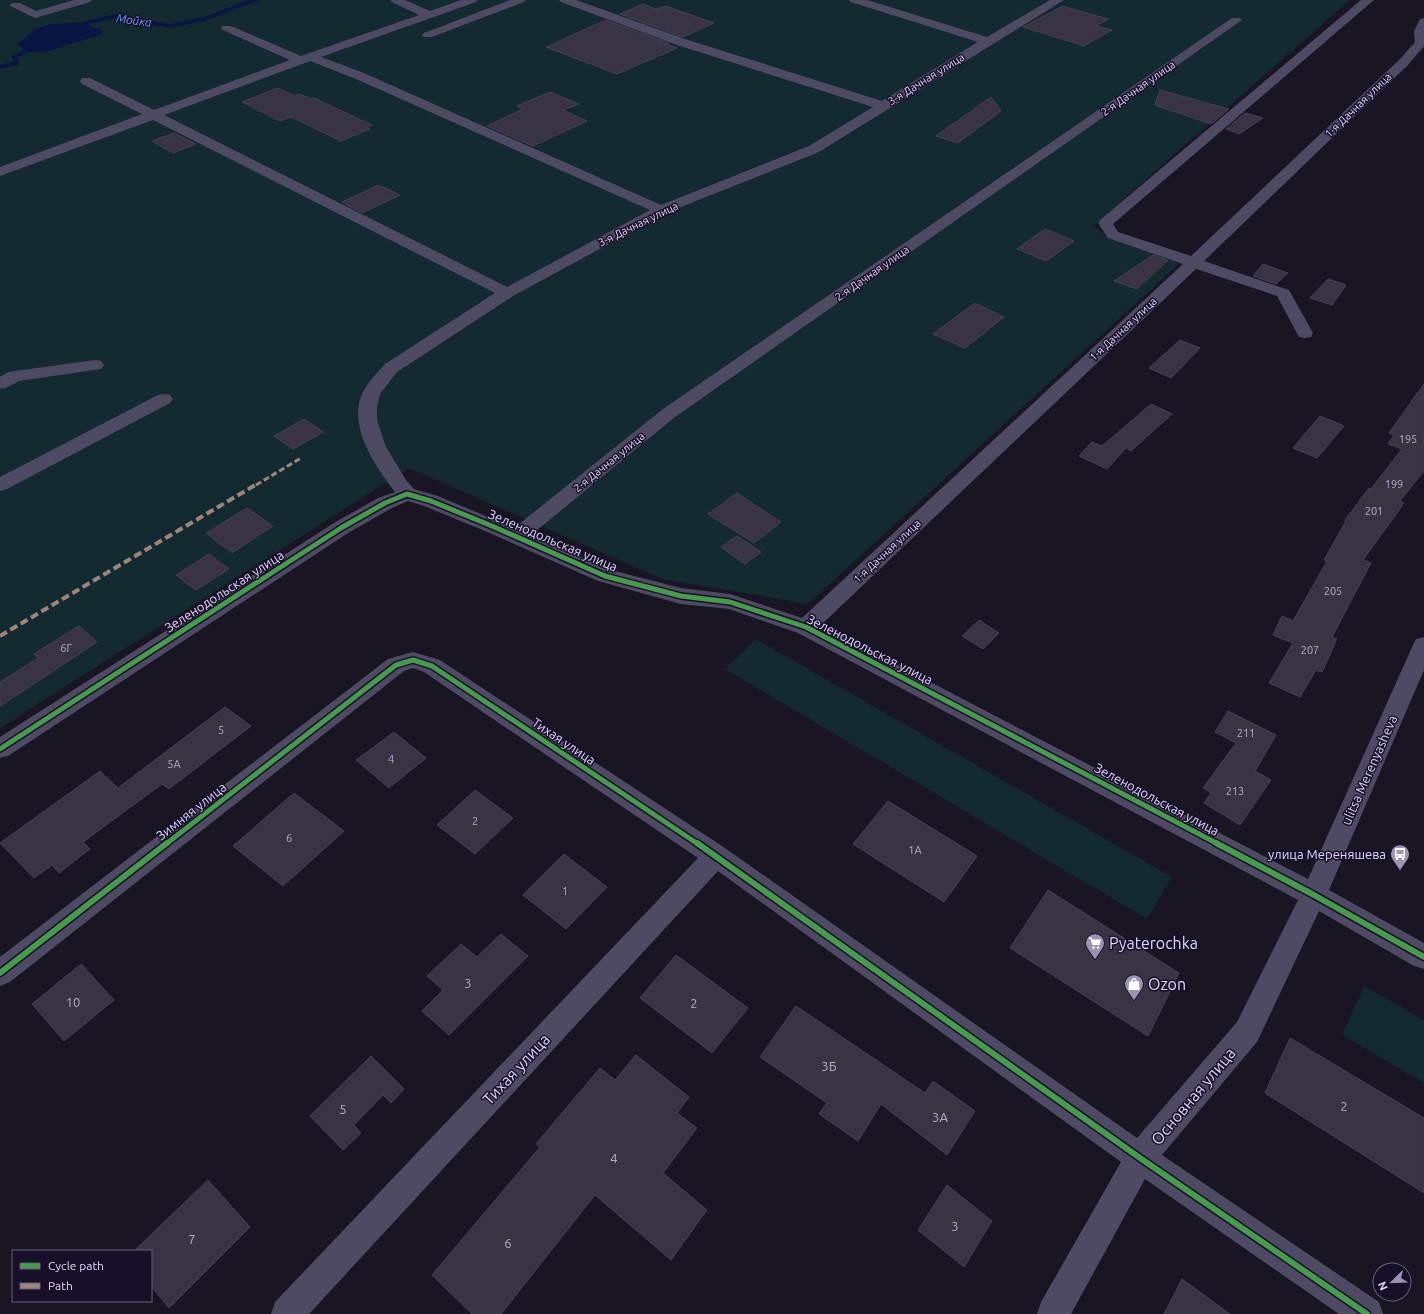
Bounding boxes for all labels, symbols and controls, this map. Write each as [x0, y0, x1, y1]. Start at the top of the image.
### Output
water label: Мойка [115, 11, 153, 29]
street label: 3-я Дачная улица [886, 51, 966, 107]
street label: 2-я Дачная улица [1099, 58, 1177, 118]
street label: 1-я Дачная улица [1322, 70, 1394, 140]
street label: 3-я Дачная улица [596, 199, 680, 249]
street label: 2-я Дачная улица [833, 243, 911, 303]
street label: 1-я Дачная улица [1087, 295, 1159, 363]
street label: 2-я Дачная улица [571, 430, 647, 494]
house number: 195 [1399, 433, 1417, 445]
house number: 199 [1385, 478, 1403, 490]
house number: 201 [1365, 505, 1383, 517]
street label: Зеленодольская улица [486, 506, 620, 574]
street label: 1-я Дачная улица [851, 517, 923, 585]
street label: Зеленодольская улица [162, 547, 286, 635]
house number: 205 [1324, 585, 1342, 597]
street label: Зеленодольская улица [805, 611, 935, 687]
house number: 6Г [60, 642, 72, 654]
house number: 207 [1301, 644, 1319, 656]
street label: ulitsa Merenyasheva [1339, 713, 1399, 827]
street label: Тихая улица [530, 715, 598, 767]
house number: 5 [218, 724, 224, 736]
house number: 211 [1237, 727, 1255, 739]
house number: 4 [388, 753, 394, 765]
house number: 5А [167, 758, 182, 770]
street label: Зеленодольская улица [1092, 760, 1222, 838]
street label: Зимняя улица [153, 779, 229, 843]
house number: 213 [1226, 785, 1244, 797]
house number: 2 [472, 815, 478, 827]
house number: 6 [286, 832, 292, 844]
bus stop icon: улица Мереняшева [1389, 843, 1411, 871]
house number: 1А [908, 844, 923, 856]
place label: улица Мереняшева [1268, 847, 1386, 861]
house number: 1 [562, 885, 568, 897]
supermarket icon: Pyaterochka [1084, 932, 1106, 960]
place label: Pyaterochka [1109, 934, 1198, 952]
shop icon: Ozon [1123, 973, 1145, 1001]
place label: Ozon [1148, 975, 1186, 993]
house number: 3 [464, 976, 472, 990]
house number: 10 [66, 995, 80, 1009]
house number: 2 [690, 996, 698, 1010]
street label: Тихая улица [479, 1030, 553, 1108]
street label: Основная улица [1147, 1044, 1239, 1148]
house number: 3Б [821, 1059, 837, 1073]
house number: 2 [1340, 1099, 1348, 1113]
house number: 5 [339, 1102, 347, 1116]
house number: 3А [932, 1110, 948, 1124]
house number: 4 [610, 1151, 618, 1165]
house number: 3 [951, 1219, 959, 1233]
house number: 7 [188, 1232, 196, 1246]
house number: 6 [504, 1236, 512, 1250]
legend [12, 1250, 152, 1302]
text: Cycle path [48, 1259, 104, 1272]
north arrow [1372, 1262, 1412, 1302]
text: Path [48, 1279, 73, 1292]
text: N [1376, 1280, 1390, 1292]

